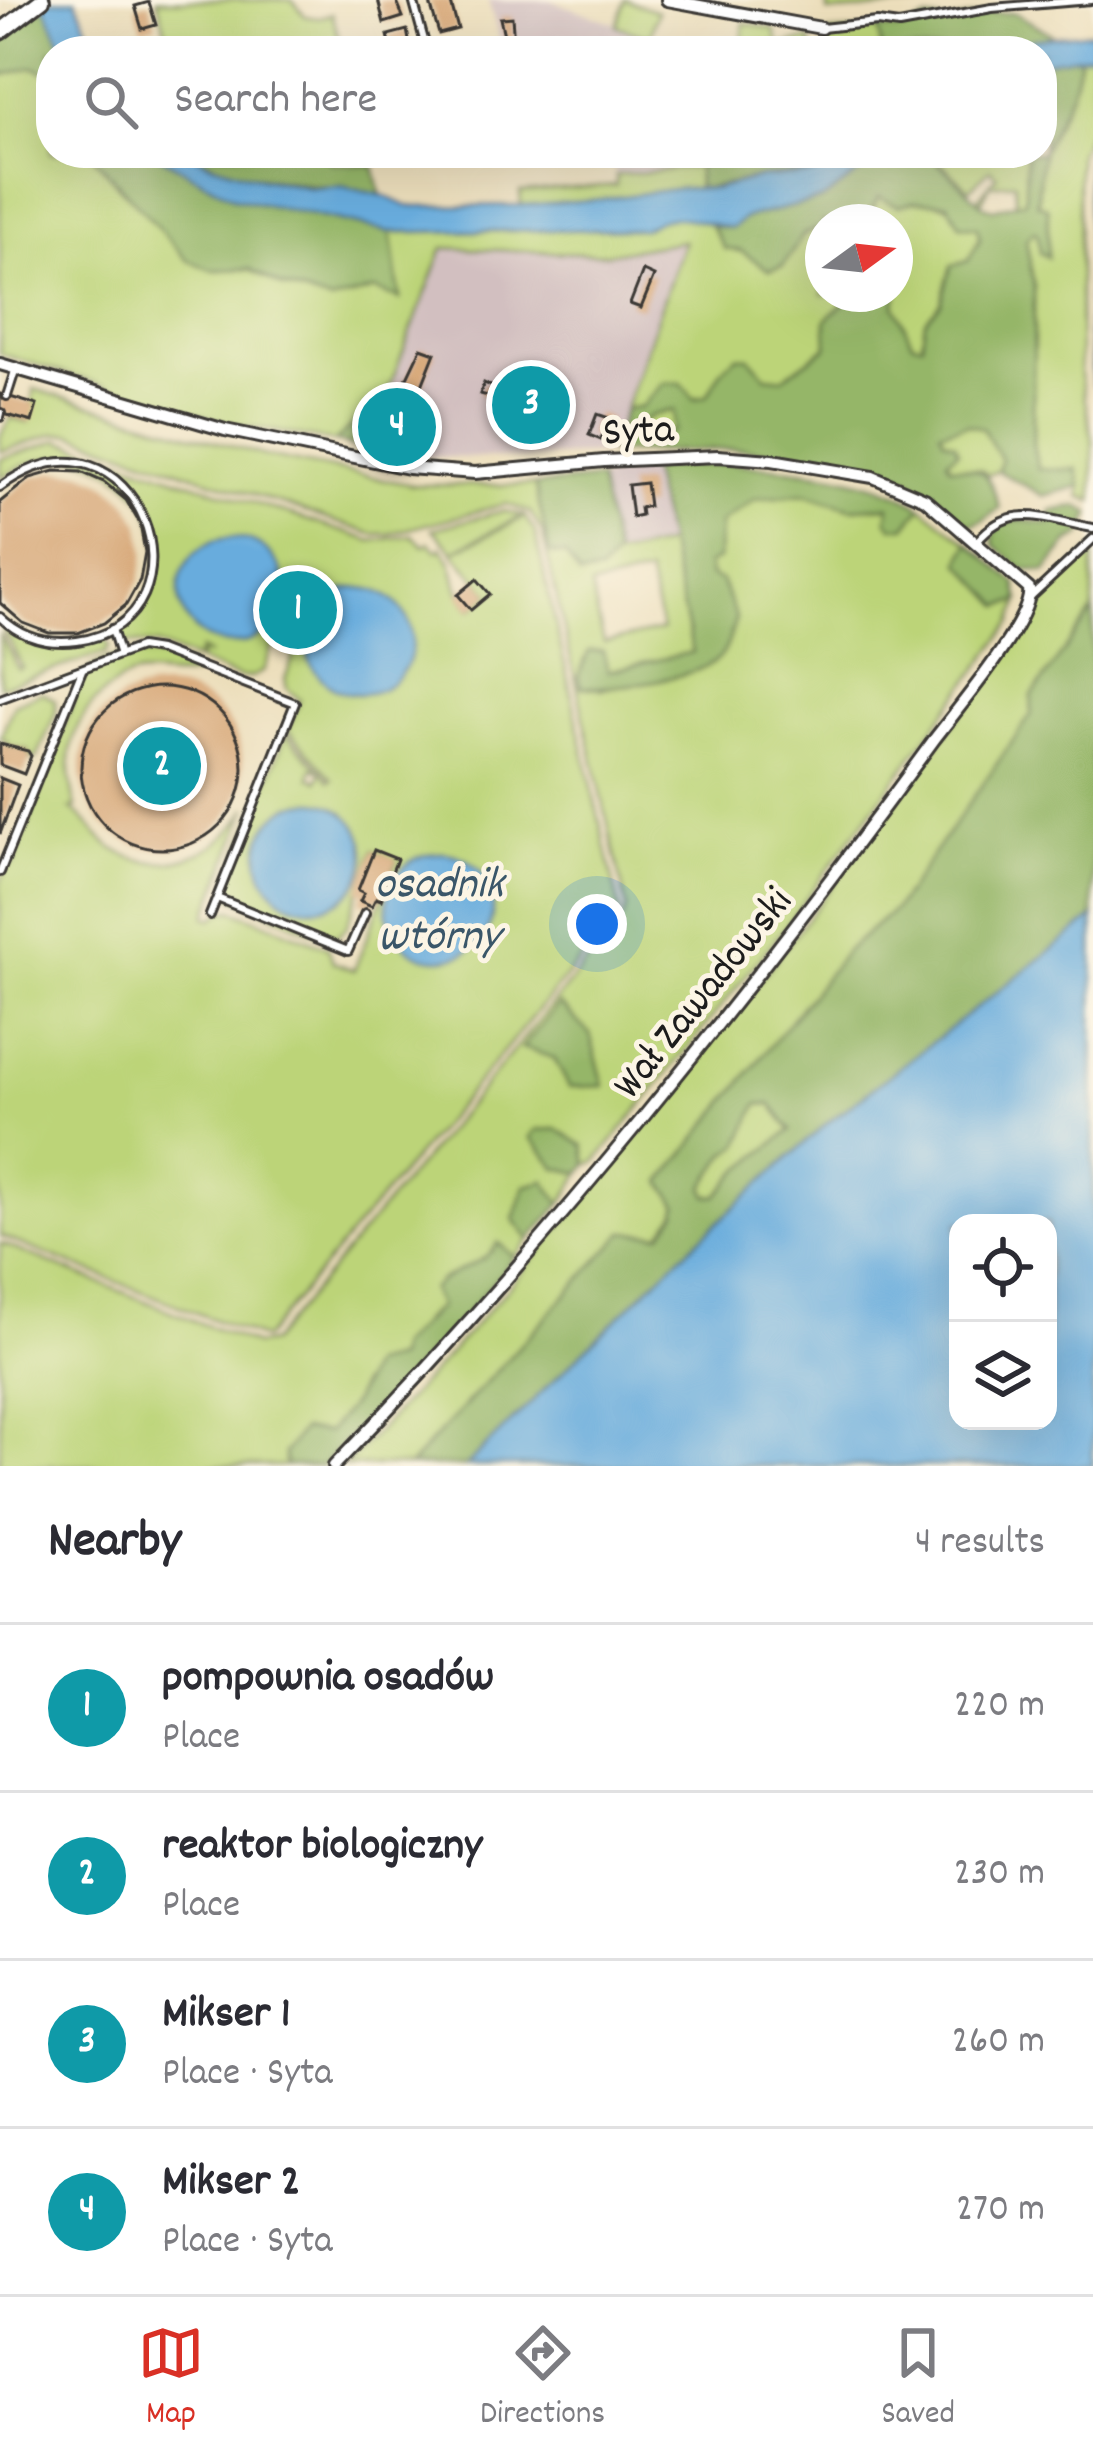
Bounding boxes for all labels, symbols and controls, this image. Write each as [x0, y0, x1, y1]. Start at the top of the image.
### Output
search box [36, 36, 1057, 168]
icon: search [78, 69, 144, 135]
text: Search here [174, 70, 377, 134]
north arrow [805, 204, 913, 312]
pin: 3 [492, 360, 570, 450]
pin: 4 [358, 382, 436, 472]
street label: Syta [601, 402, 677, 466]
pin: 1 [259, 565, 337, 655]
pin: 2 [123, 721, 201, 811]
water label: osadnik wtórny [375, 855, 507, 971]
street label: Wał Zawadowski [601, 877, 810, 1114]
your location [567, 894, 627, 954]
map controls [949, 1214, 1057, 1430]
button: locate [949, 1214, 1057, 1322]
button: layers [949, 1322, 1057, 1430]
text: Nearby [48, 1508, 181, 1580]
text: 4 results [915, 1517, 1045, 1572]
text: pompownia osadów [162, 1648, 494, 1712]
text: 1 [83, 1680, 91, 1735]
text: 220 m [954, 1680, 1045, 1735]
text: Place [162, 1712, 240, 1767]
text: reaktor biologiczny [162, 1816, 482, 1880]
text: 2 [78, 1848, 96, 1903]
text: 230 m [954, 1848, 1045, 1903]
text: Place [162, 1880, 240, 1935]
text: Mikser 1 [162, 1984, 291, 2048]
text: 3 [78, 2016, 96, 2071]
text: 260 m [952, 2016, 1045, 2071]
text: Place · Syta [162, 2048, 333, 2103]
text: Mikser 2 [162, 2152, 300, 2216]
text: 4 [79, 2184, 95, 2239]
text: 270 m [956, 2184, 1045, 2239]
text: Place · Syta [162, 2216, 333, 2271]
tab: Map [138, 2320, 204, 2439]
tab: Directions [480, 2320, 605, 2439]
tab: Saved [881, 2320, 955, 2439]

